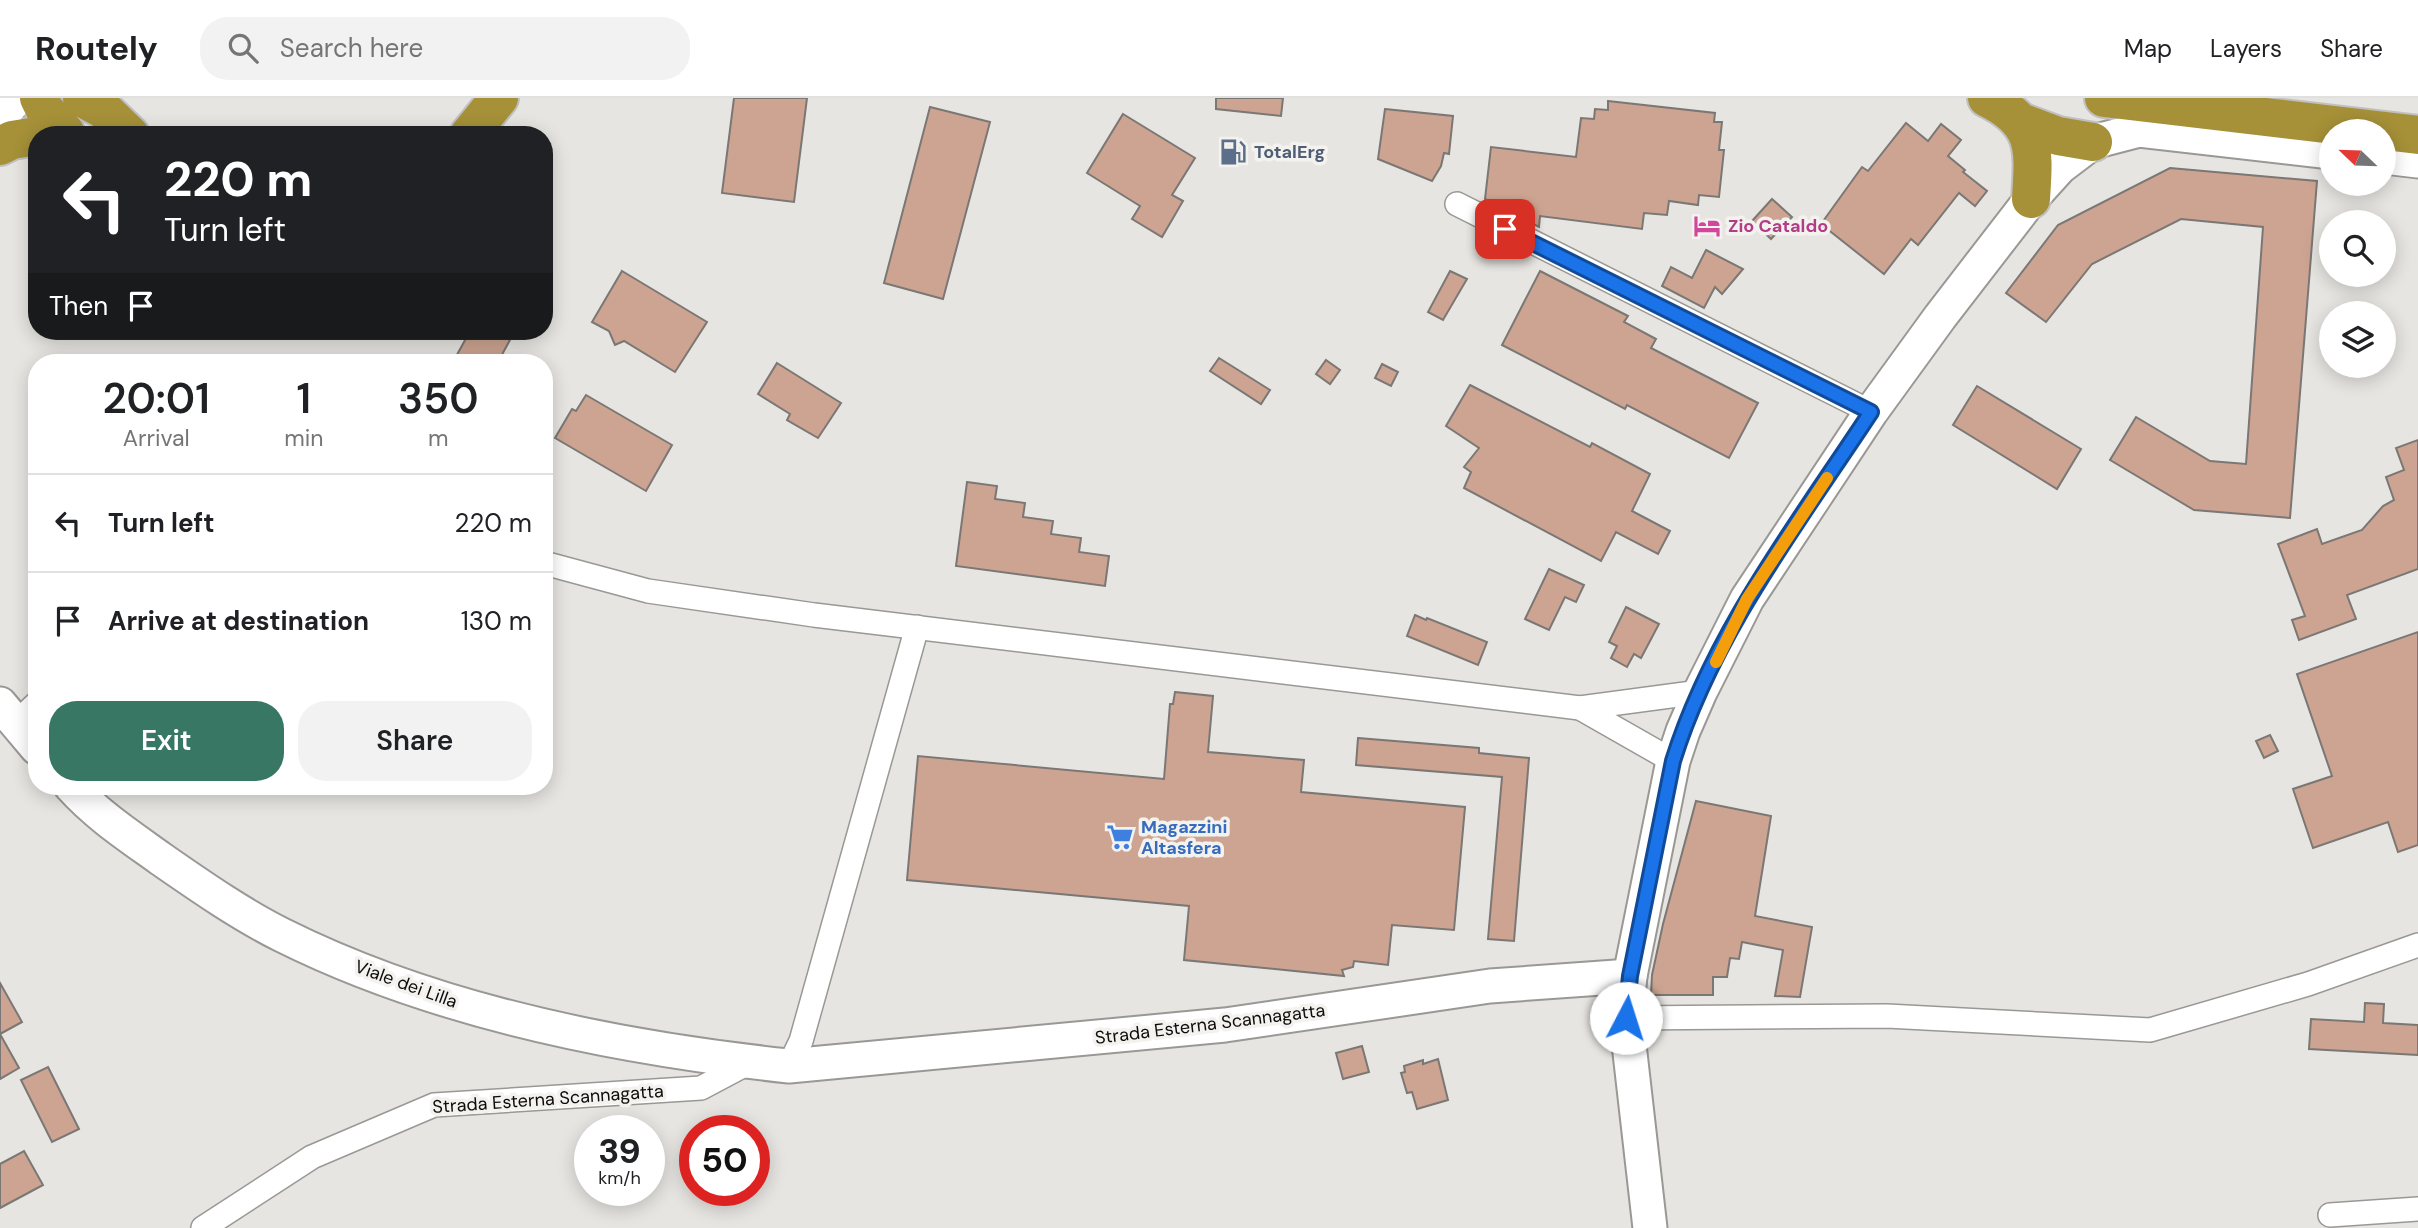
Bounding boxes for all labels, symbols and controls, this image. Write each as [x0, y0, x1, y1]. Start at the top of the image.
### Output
search box [200, 17, 690, 80]
text: Routely [35, 27, 158, 70]
icon: search [224, 29, 262, 67]
text: Search here [280, 31, 423, 65]
text: Map [2124, 33, 2172, 64]
text: Layers [2210, 33, 2282, 64]
text: Share [2320, 33, 2383, 64]
north arrow [2319, 119, 2396, 196]
map controls [2319, 119, 2396, 378]
fuel station icon: TotalErg [1218, 137, 1248, 167]
place label: TotalErg [1254, 140, 1325, 164]
text: 220 m [164, 147, 312, 211]
icon: left [49, 154, 140, 245]
pin [1475, 199, 1535, 259]
text: Turn left [164, 209, 286, 251]
icon: arrive [1486, 210, 1524, 248]
button: search [2319, 210, 2396, 287]
hotel icon: Zio Cataldo [1692, 211, 1722, 241]
place label: Zio Cataldo [1728, 214, 1828, 238]
icon: arrive [122, 287, 160, 325]
text: Then [49, 289, 108, 323]
button: layers [2319, 301, 2396, 378]
text: 20:01 [103, 371, 210, 426]
text: 1 [297, 371, 311, 426]
text: 350 [398, 371, 478, 426]
text: Arrival [123, 423, 190, 453]
text: min [284, 423, 324, 453]
text: m [428, 423, 449, 453]
icon: left [49, 504, 87, 542]
text: Turn left [108, 506, 215, 540]
text: 220 m [454, 506, 532, 540]
icon: arrive [49, 602, 87, 640]
text: Arrive at destination [108, 604, 369, 638]
text: 130 m [461, 604, 532, 638]
button: Exit [49, 701, 284, 781]
button: Share [298, 701, 532, 781]
place label: Magazzini Altasfera [1141, 815, 1227, 860]
supermarket icon: Magazzini Altasfera [1105, 822, 1135, 852]
street label: Viale dei Lilla [351, 954, 461, 1014]
position arrow [1589, 981, 1663, 1055]
street label: Strada Esterna Scannagatta [1094, 998, 1326, 1050]
street label: Strada Esterna Scannagatta [432, 1079, 664, 1119]
speed limit sign: 50 [679, 1115, 770, 1206]
text: 39 [598, 1128, 641, 1174]
text: km/h [598, 1166, 641, 1190]

